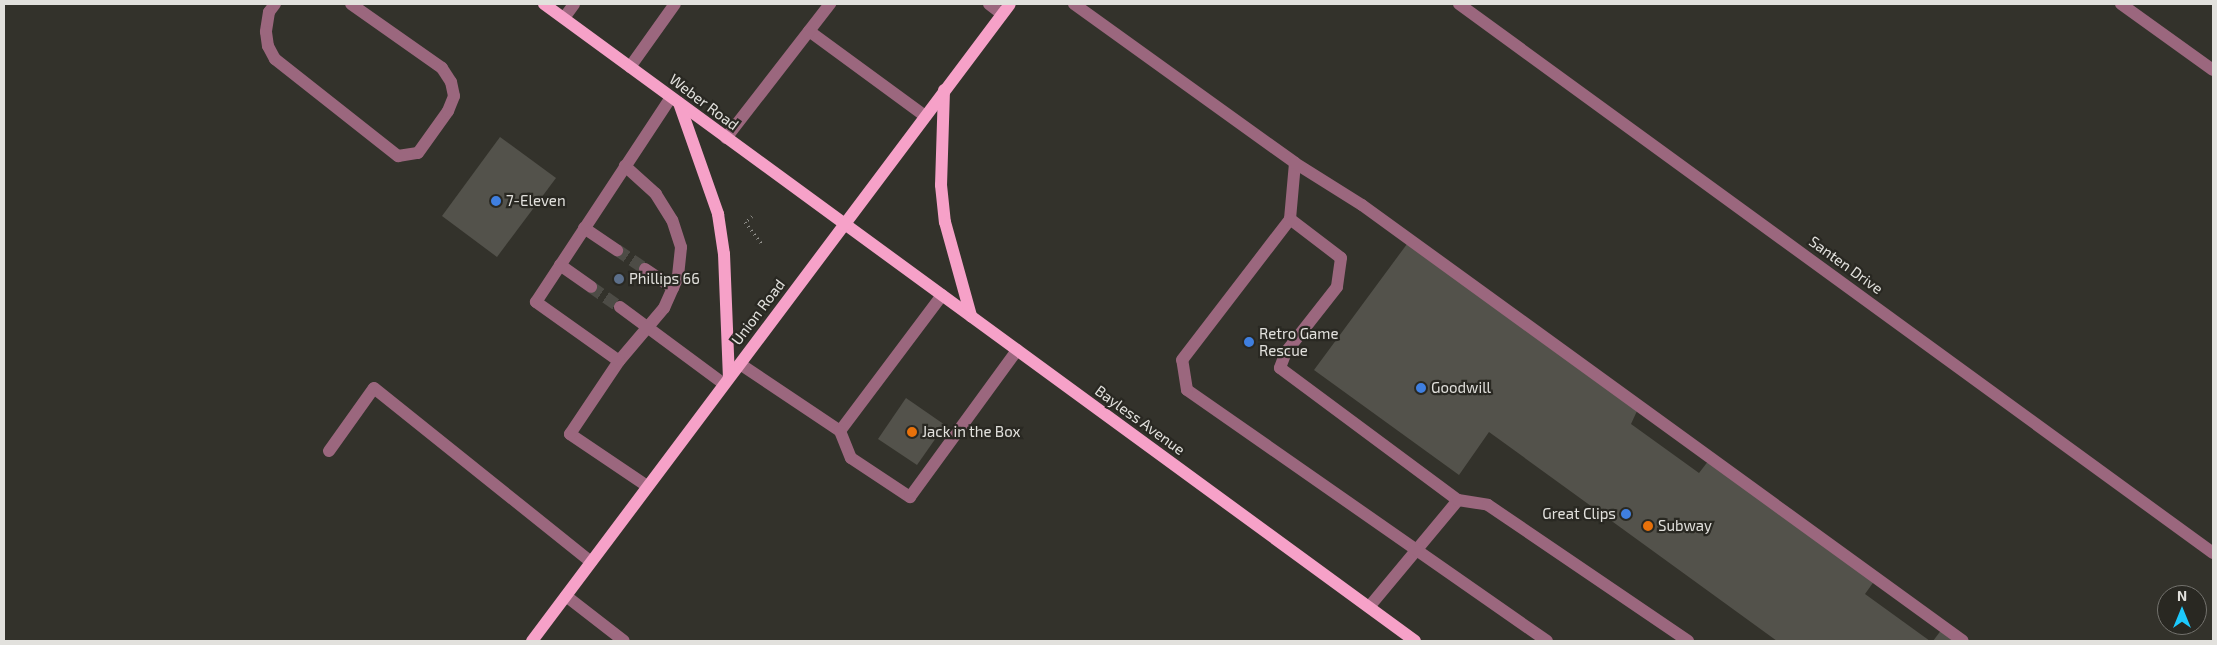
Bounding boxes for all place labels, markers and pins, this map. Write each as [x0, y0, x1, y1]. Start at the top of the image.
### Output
place label: 7-Eleven [506, 192, 566, 210]
marker: 7-Eleven [490, 195, 502, 207]
place label: Phillips 66 [629, 270, 700, 288]
marker: Phillips 66 [613, 273, 625, 285]
place label: Retro Game Rescue [1259, 324, 1338, 359]
marker: Retro Game Rescue [1243, 336, 1255, 348]
place label: Goodwill [1431, 379, 1491, 397]
marker: Goodwill [1415, 382, 1427, 394]
place label: Jack in the Box [922, 423, 1021, 441]
marker: Jack in the Box [906, 426, 918, 438]
place label: Great Clips [1542, 505, 1616, 523]
marker: Great Clips [1620, 508, 1632, 520]
place label: Subway [1658, 517, 1712, 535]
marker: Subway [1642, 520, 1654, 532]

